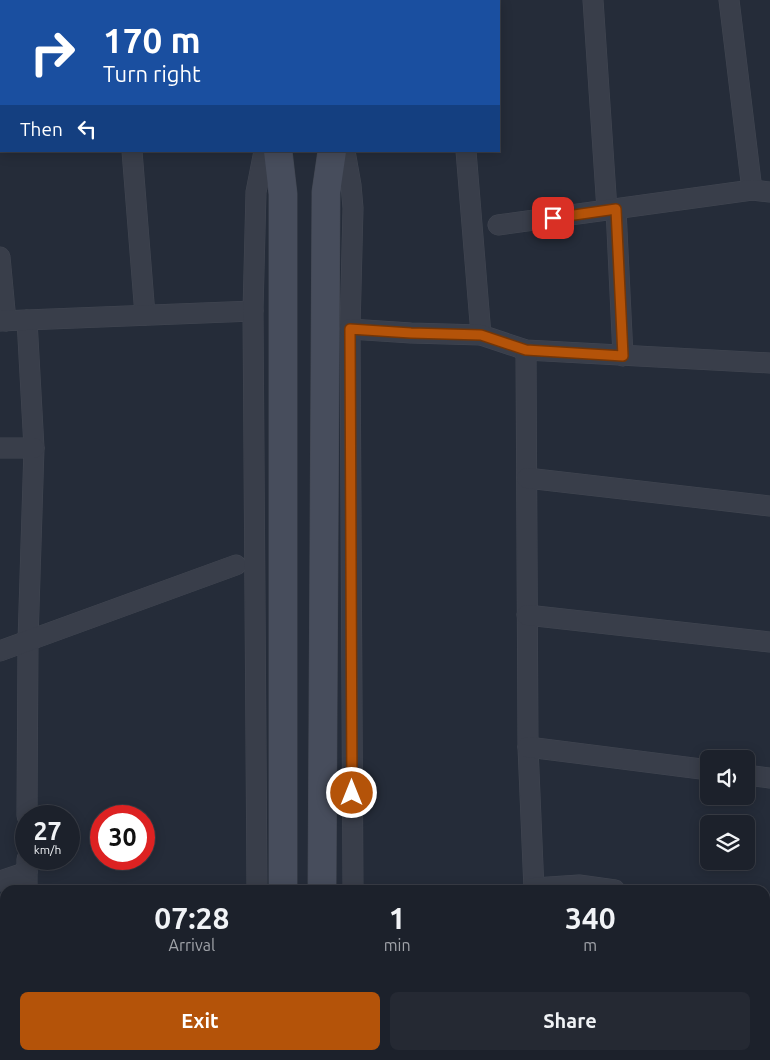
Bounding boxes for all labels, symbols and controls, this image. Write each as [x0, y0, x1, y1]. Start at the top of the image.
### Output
icon: right [20, 20, 85, 85]
text: 170 m [103, 20, 201, 60]
text: Turn right [103, 61, 201, 86]
icon: left [73, 115, 101, 143]
text: Then [20, 118, 63, 140]
pin [532, 197, 574, 239]
icon: arrive [539, 204, 567, 232]
map controls [700, 750, 755, 870]
button: sound [700, 750, 755, 805]
position arrow [325, 766, 377, 818]
speed limit sign: 30 [90, 805, 155, 870]
button: layers [700, 815, 755, 870]
text: 27 [33, 817, 62, 845]
text: km/h [34, 843, 61, 856]
text: 07:28 [154, 901, 229, 935]
text: 1 [389, 901, 406, 935]
text: 340 [565, 901, 616, 935]
text: Arrival [169, 936, 215, 954]
text: min [384, 936, 411, 954]
text: m [583, 936, 597, 954]
button: Exit [20, 992, 380, 1050]
button: Share [390, 992, 750, 1050]

